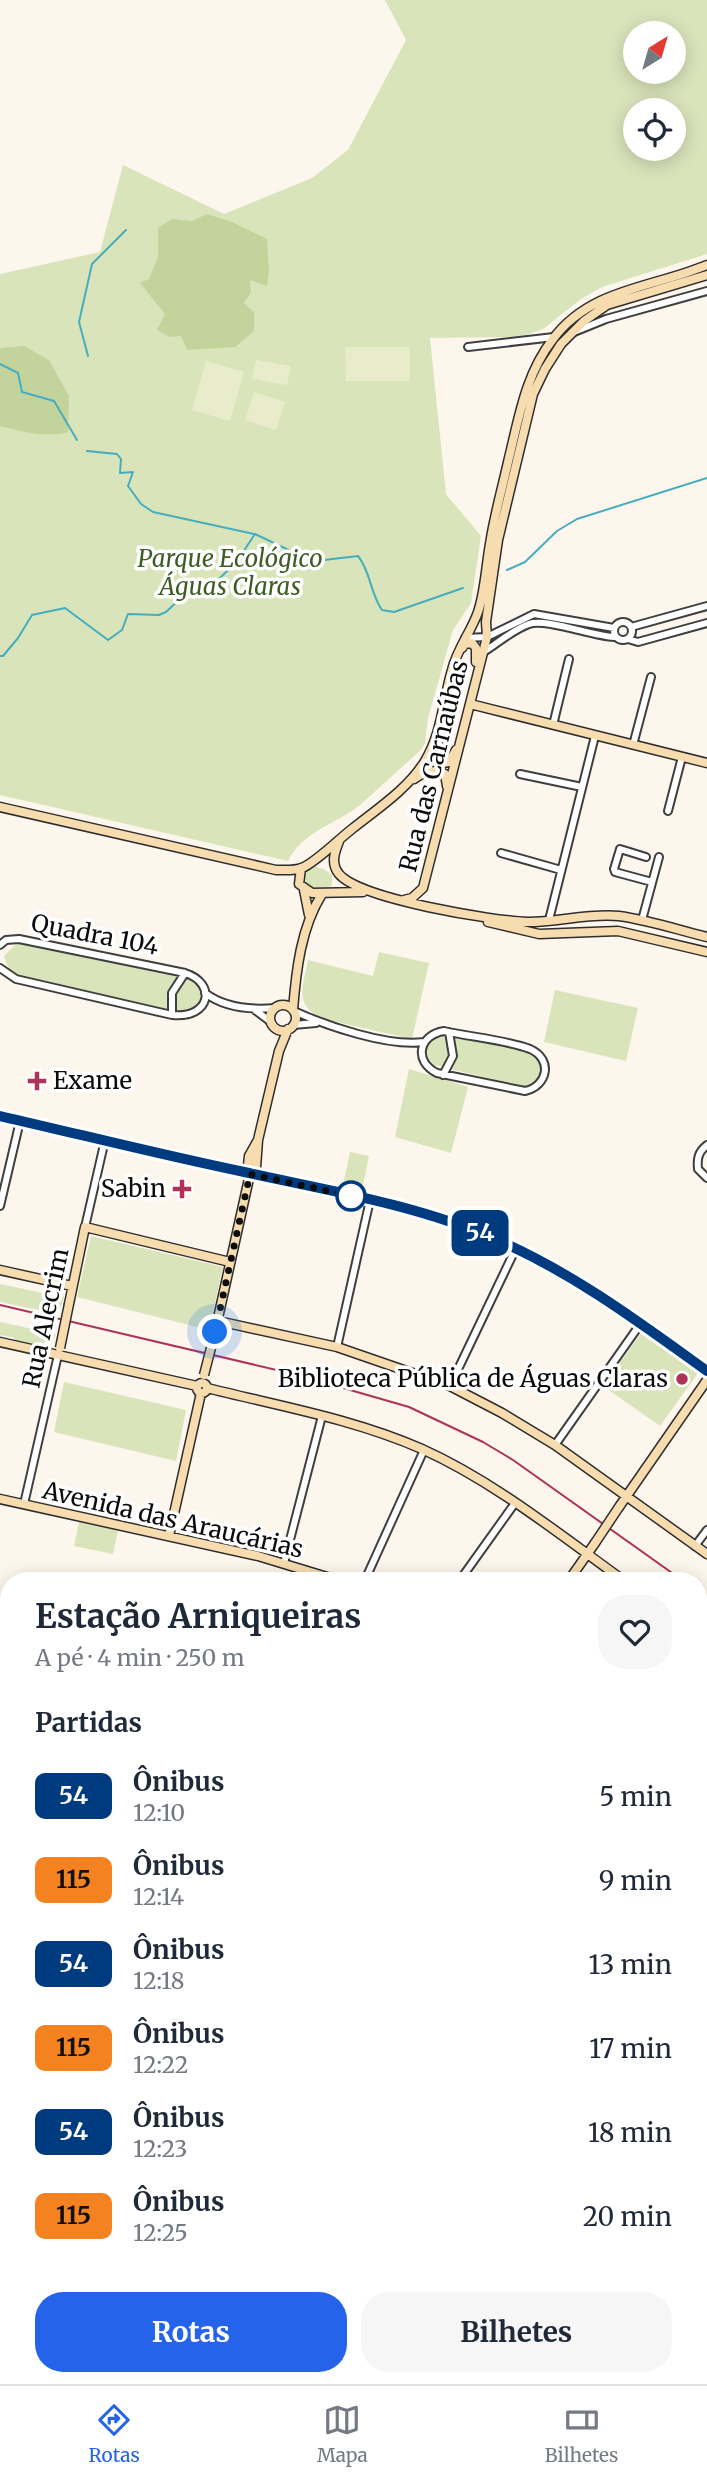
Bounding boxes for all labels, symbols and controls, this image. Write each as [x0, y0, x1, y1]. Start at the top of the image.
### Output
north arrow [623, 21, 686, 84]
map controls [623, 21, 686, 161]
button: locate [623, 98, 686, 161]
park label: Parque Ecológico Águas Claras [137, 543, 323, 602]
street label: Rua das Carnaúbas [392, 657, 475, 875]
street label: Quadra 104 [29, 907, 162, 962]
place label: Exame [53, 1065, 132, 1096]
marker: Exame [27, 1071, 47, 1091]
place label: Sabin [101, 1173, 166, 1204]
marker: Sabin [172, 1179, 192, 1199]
unlabelled marker [336, 1181, 366, 1211]
line badge: 54 [448, 1210, 512, 1256]
text: 54 [466, 1217, 494, 1248]
street label: Rua Alecrim [16, 1245, 75, 1391]
your location [197, 1314, 232, 1349]
place label: Biblioteca Pública de Águas Claras [278, 1363, 668, 1394]
marker: Biblioteca Pública de Águas Claras [674, 1371, 690, 1387]
street label: Avenida das Araucárias [39, 1474, 306, 1565]
button: heart [598, 1595, 672, 1669]
text: Estação Arniqueiras [35, 1596, 361, 1637]
text: A pé · 4 min · 250 m [35, 1643, 245, 1672]
text: Partidas [35, 1706, 142, 1739]
text: Ônibus [133, 1765, 224, 1798]
text: 54 [59, 1780, 88, 1811]
text: 5 min [599, 1780, 672, 1813]
text: 12:10 [133, 1798, 185, 1827]
text: Ônibus [133, 1849, 224, 1882]
text: 115 [56, 1864, 91, 1895]
text: 9 min [599, 1864, 672, 1897]
text: 12:14 [133, 1882, 184, 1911]
text: Ônibus [133, 1933, 224, 1966]
text: 54 [59, 1948, 88, 1979]
text: 13 min [588, 1948, 672, 1981]
text: 12:18 [133, 1966, 184, 1995]
text: Ônibus [133, 2017, 224, 2050]
text: 115 [56, 2032, 91, 2063]
text: 17 min [589, 2032, 672, 2065]
text: 12:22 [133, 2050, 188, 2079]
text: Ônibus [133, 2101, 224, 2134]
text: 54 [59, 2116, 88, 2147]
text: 18 min [588, 2116, 672, 2149]
text: 12:23 [133, 2134, 188, 2163]
text: Ônibus [133, 2185, 224, 2218]
text: 115 [56, 2200, 91, 2231]
text: 20 min [583, 2200, 672, 2233]
text: 12:25 [133, 2218, 188, 2247]
button: Rotas [35, 2292, 347, 2372]
button: Bilhetes [361, 2292, 672, 2372]
tab: Rotas [89, 2401, 140, 2467]
tab: Mapa [317, 2401, 368, 2467]
tab: Bilhetes [545, 2401, 618, 2467]

